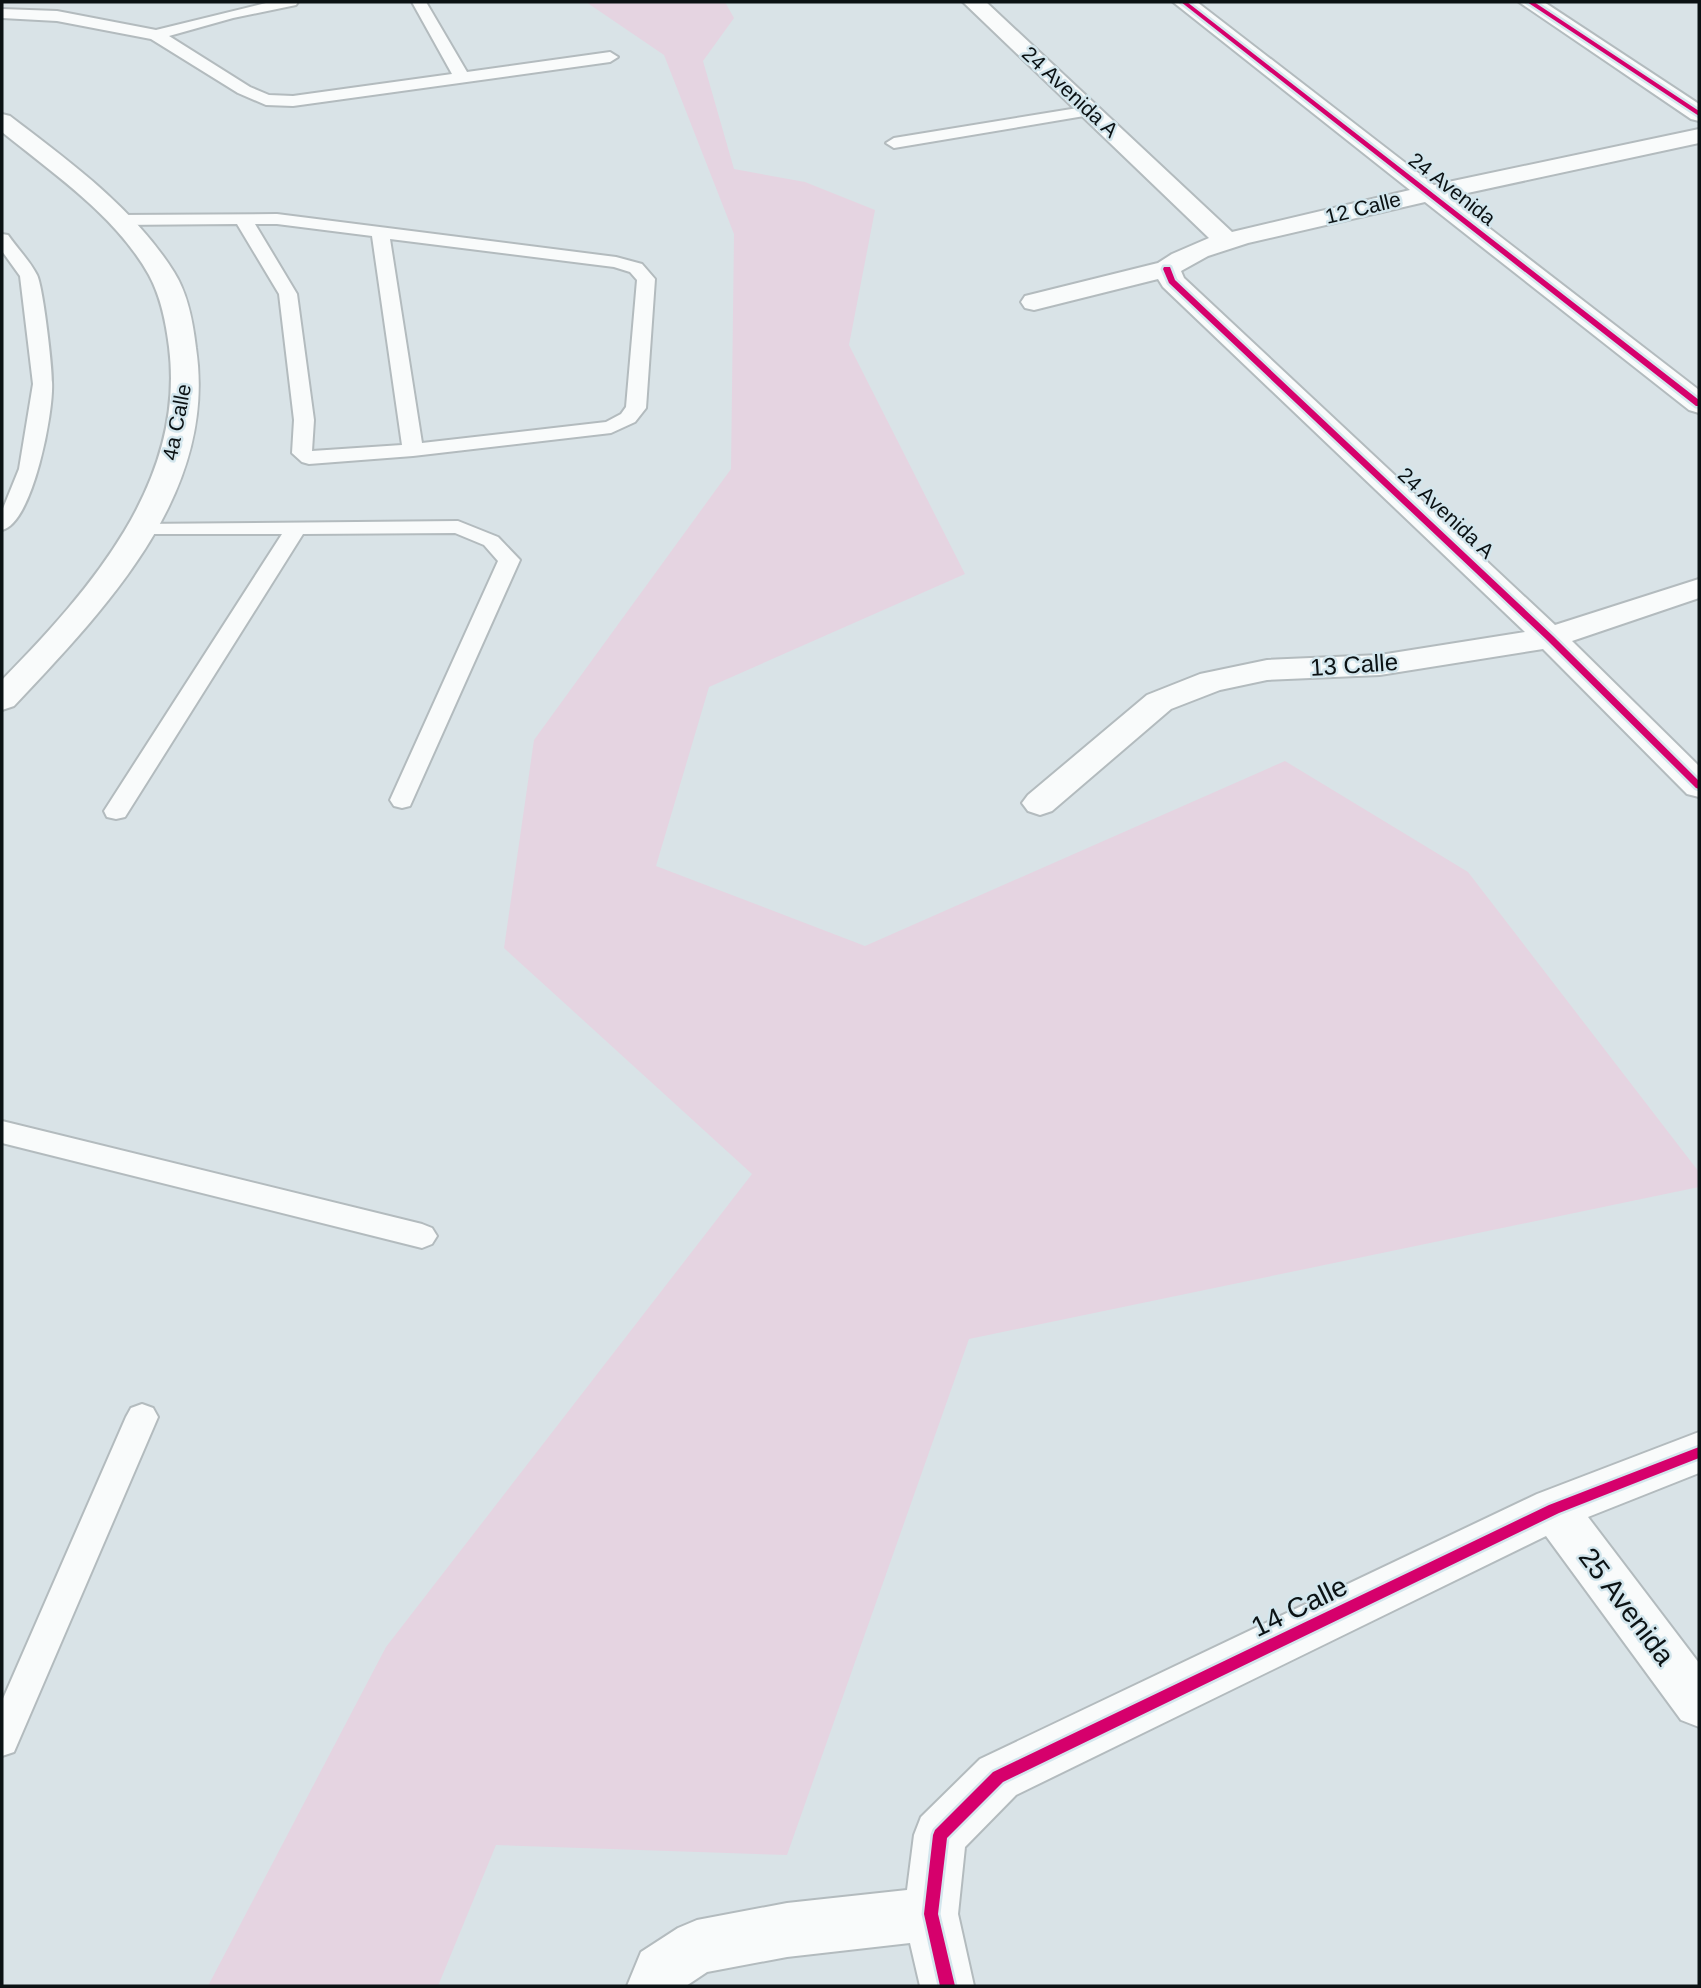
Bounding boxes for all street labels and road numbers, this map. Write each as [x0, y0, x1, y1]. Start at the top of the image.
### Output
street label: 24 Avenida A [1018, 42, 1123, 142]
street label: 24 Avenida [1404, 148, 1500, 230]
street label: 12 Calle [1323, 187, 1403, 228]
street label: 4a Calle [158, 382, 195, 462]
street label: 24 Avenida A [1394, 463, 1499, 563]
street label: 13 Calle [1309, 648, 1399, 681]
street label: 25 Avenida [1573, 1542, 1681, 1671]
street label: 14 Calle [1246, 1570, 1352, 1643]

